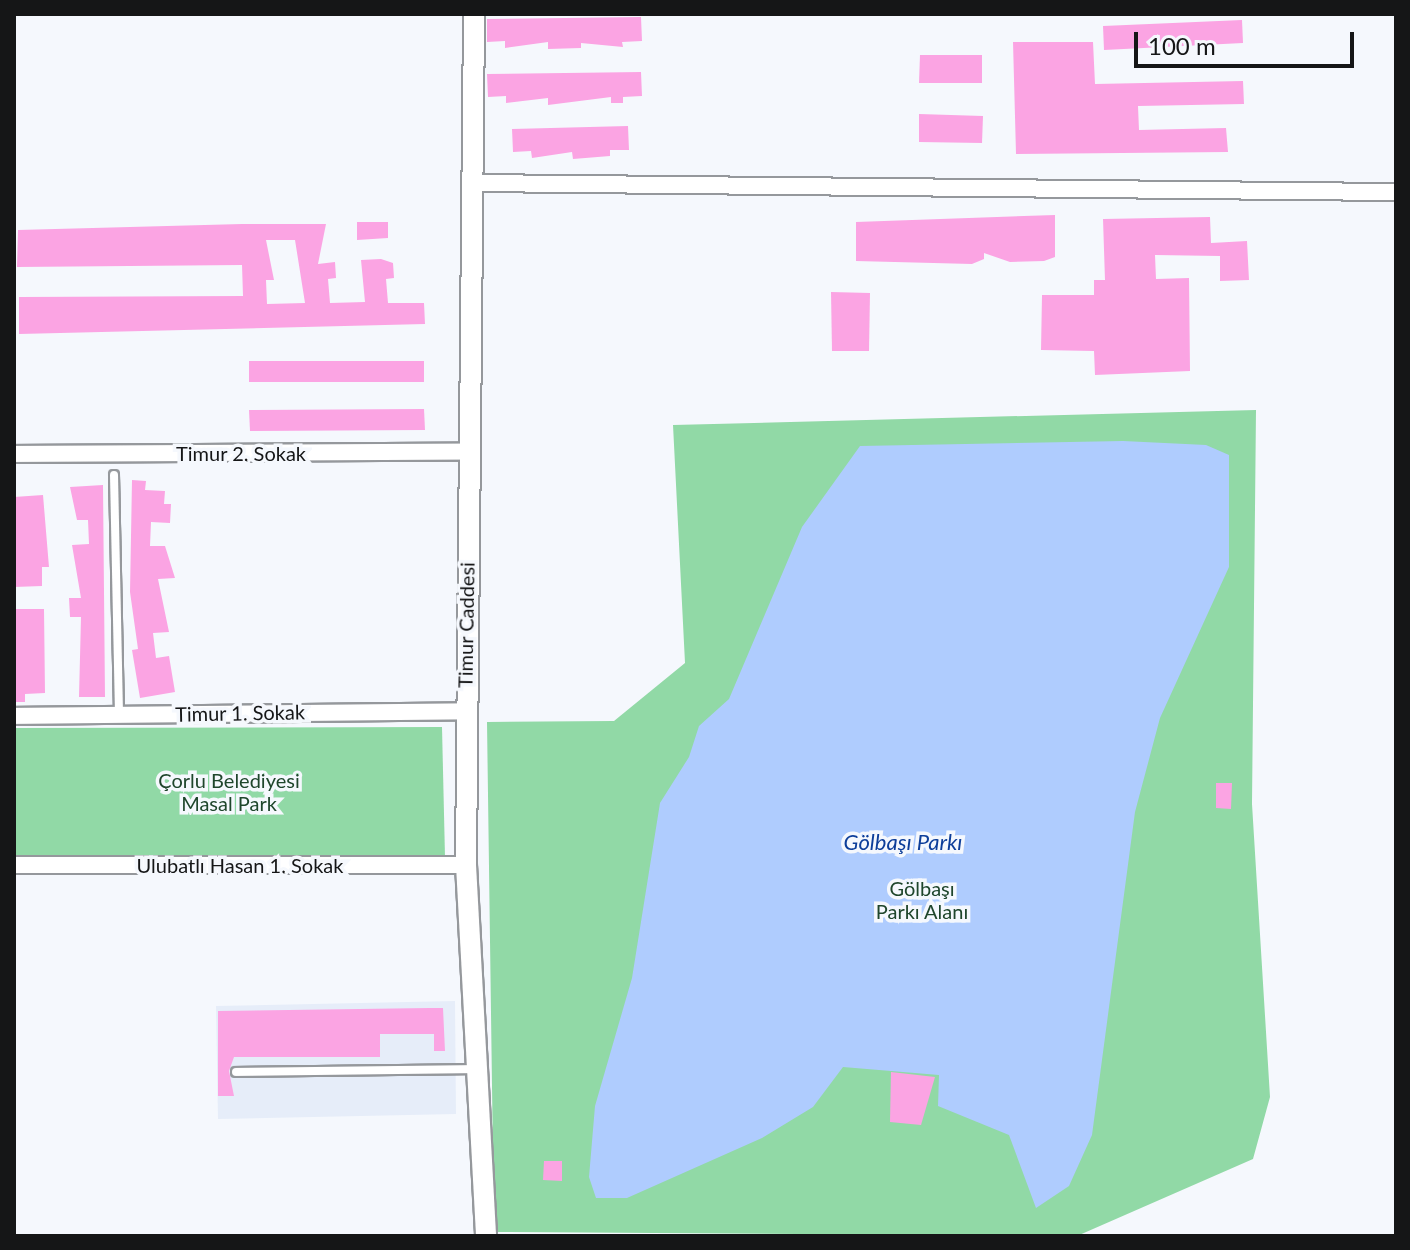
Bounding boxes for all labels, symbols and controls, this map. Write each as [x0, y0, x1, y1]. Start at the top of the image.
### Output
scale bar [1138, 16, 1358, 66]
text: 100 m [1148, 31, 1216, 60]
street label: Timur 2. Sokak [176, 441, 306, 465]
street label: Timur Caddesi [453, 562, 479, 688]
street label: Timur 1. Sokak [175, 700, 305, 726]
park label: Çorlu Belediyesi Masal Park [158, 768, 300, 815]
water label: Gölbaşı Parkı [844, 829, 962, 855]
street label: Ulubatlı Hasan 1. Sokak [137, 853, 343, 877]
park label: Gölbaşı Parkı Alanı [875, 876, 969, 923]

